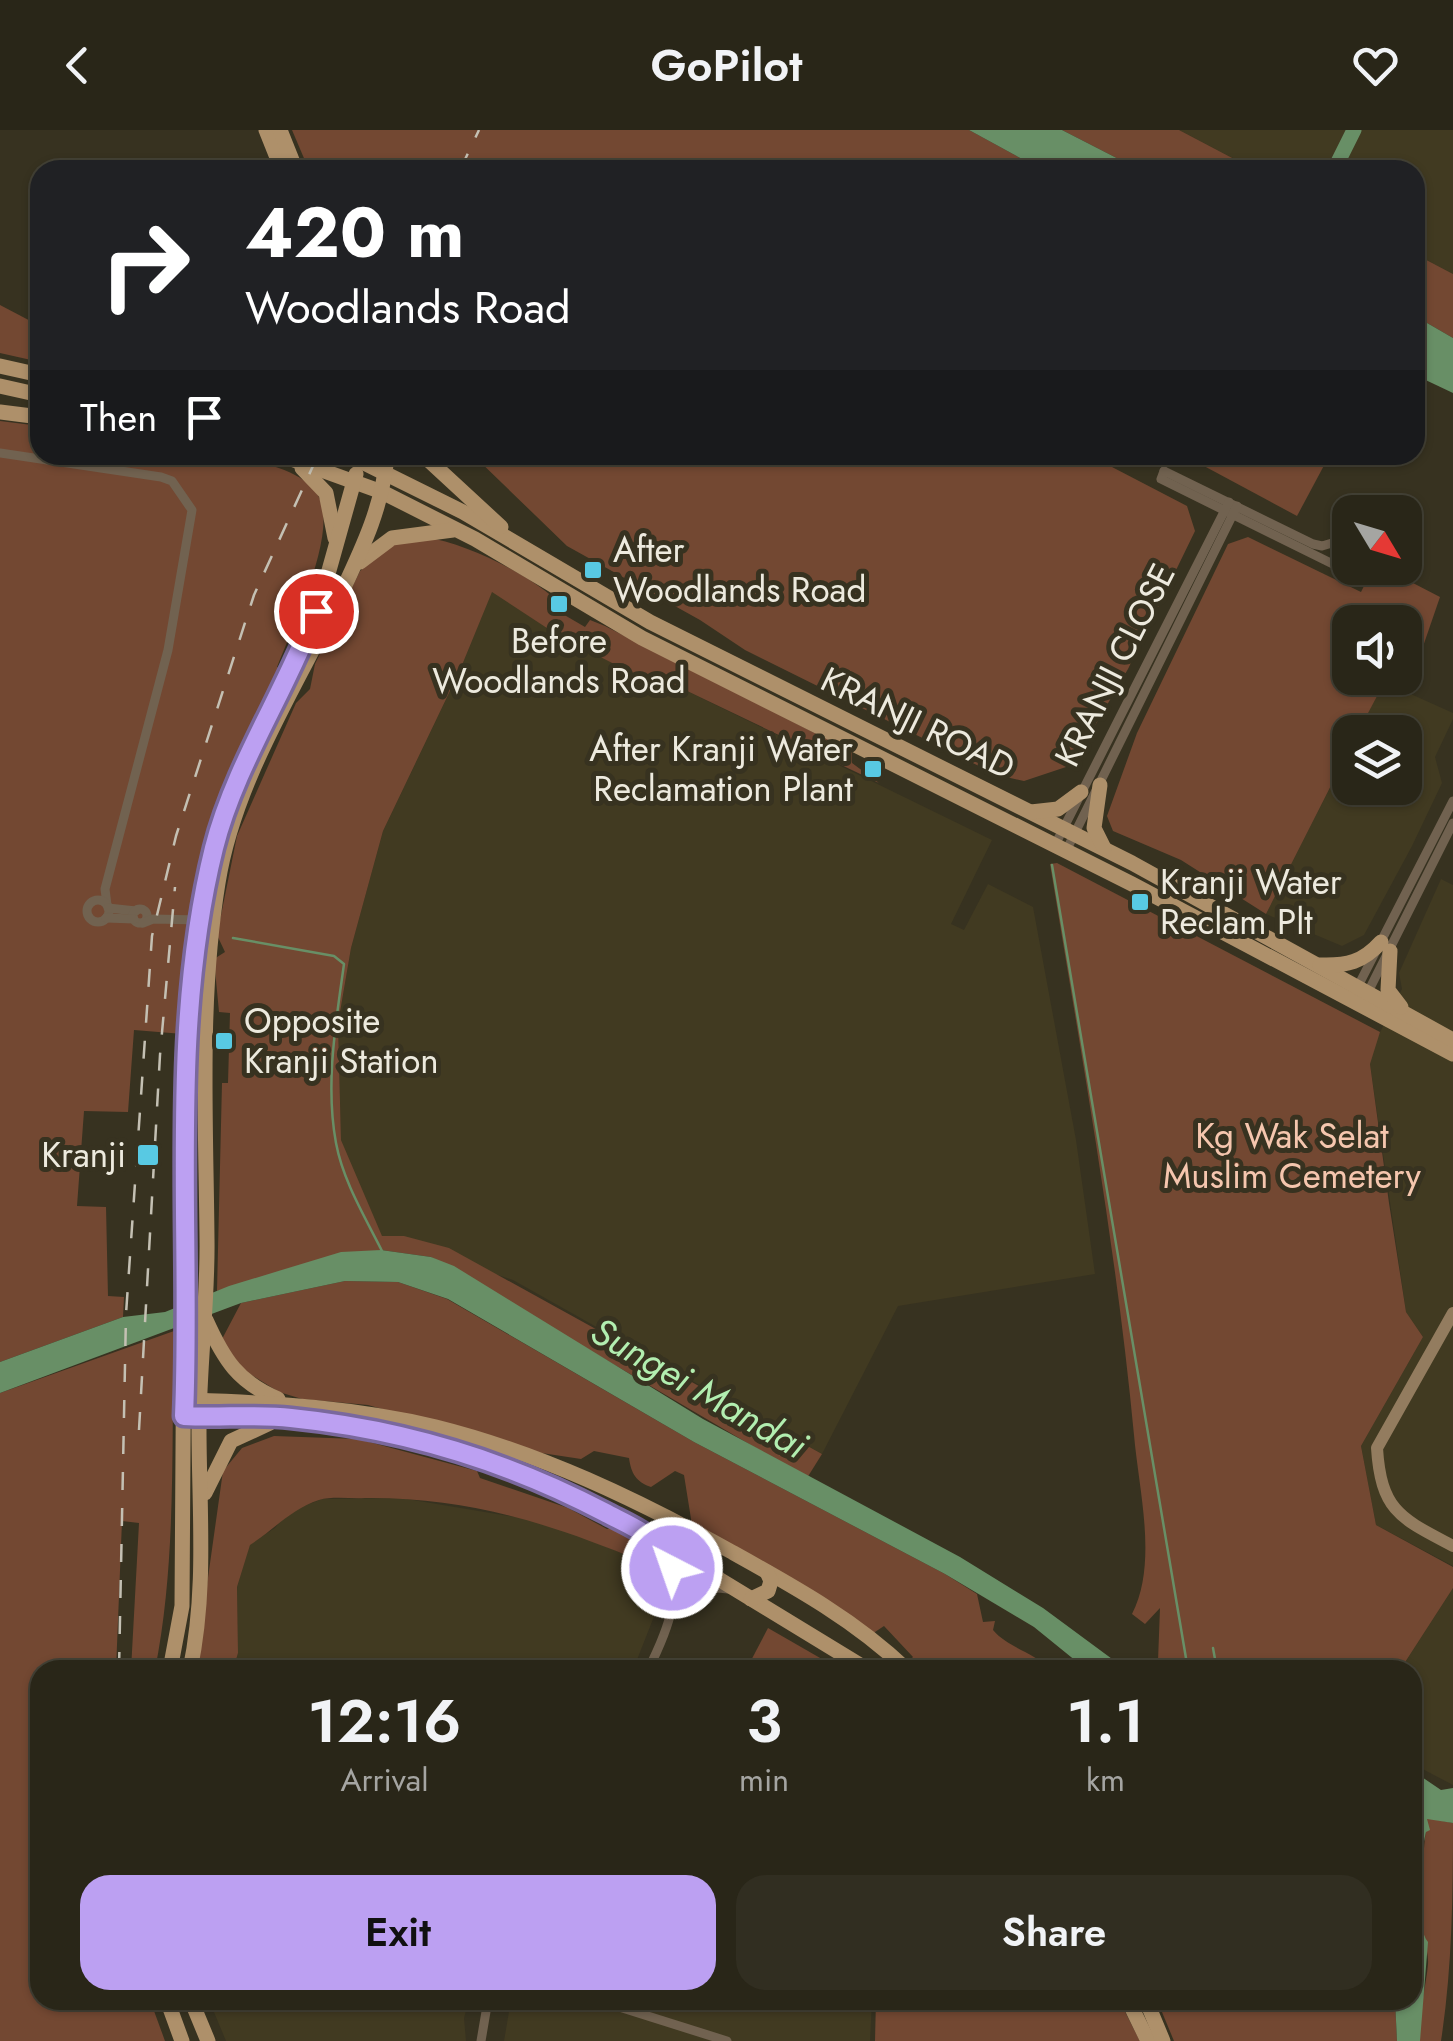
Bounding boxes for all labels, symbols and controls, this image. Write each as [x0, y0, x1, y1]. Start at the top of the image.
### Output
text: GoPilot [651, 33, 802, 98]
icon: back [50, 38, 105, 93]
icon: heart [1348, 38, 1403, 93]
text: 420 m [245, 182, 465, 283]
icon: right [80, 200, 210, 330]
text: Woodlands Road [245, 275, 571, 340]
text: Then [80, 390, 157, 445]
icon: arrive [177, 390, 232, 445]
north arrow [1332, 495, 1422, 585]
map controls [1332, 495, 1422, 805]
place label: After Woodlands Road [613, 525, 866, 615]
street label: KRANJI CLOSE [1042, 555, 1188, 775]
marker: After Woodlands Road [582, 559, 604, 581]
pin [274, 569, 359, 654]
icon: arrive [289, 584, 344, 639]
marker: Before Woodlands Road [548, 593, 570, 615]
button: sound [1332, 605, 1422, 695]
place label: Before Woodlands Road [432, 616, 686, 706]
street label: KRANJI ROAD [813, 654, 1023, 792]
button: layers [1332, 715, 1422, 805]
place label: After Kranji Water Reclamation Plant [589, 724, 854, 814]
marker: After Kranji Water Reclamation Plant [862, 758, 884, 780]
place label: Kranji Water Reclam Plt [1160, 857, 1342, 947]
marker: Kranji Water Reclam Plt [1129, 891, 1151, 913]
place label: Opposite Kranji Station [244, 996, 439, 1086]
marker: Opposite Kranji Station [213, 1030, 235, 1052]
park label: Kg Wak Selat Muslim Cemetery [1163, 1111, 1422, 1201]
place label: Kranji [41, 1130, 126, 1180]
marker: Kranji [135, 1142, 161, 1168]
water label: Sungei Mandai [581, 1303, 819, 1473]
position arrow [620, 1516, 724, 1620]
text: 12:16 [308, 1678, 461, 1765]
text: 3 [746, 1678, 782, 1765]
text: 1.1 [1067, 1678, 1144, 1765]
text: Arrival [340, 1757, 429, 1803]
text: min [739, 1757, 789, 1803]
text: km [1086, 1757, 1125, 1803]
button: Exit [80, 1875, 716, 1990]
button: Share [736, 1875, 1372, 1990]

